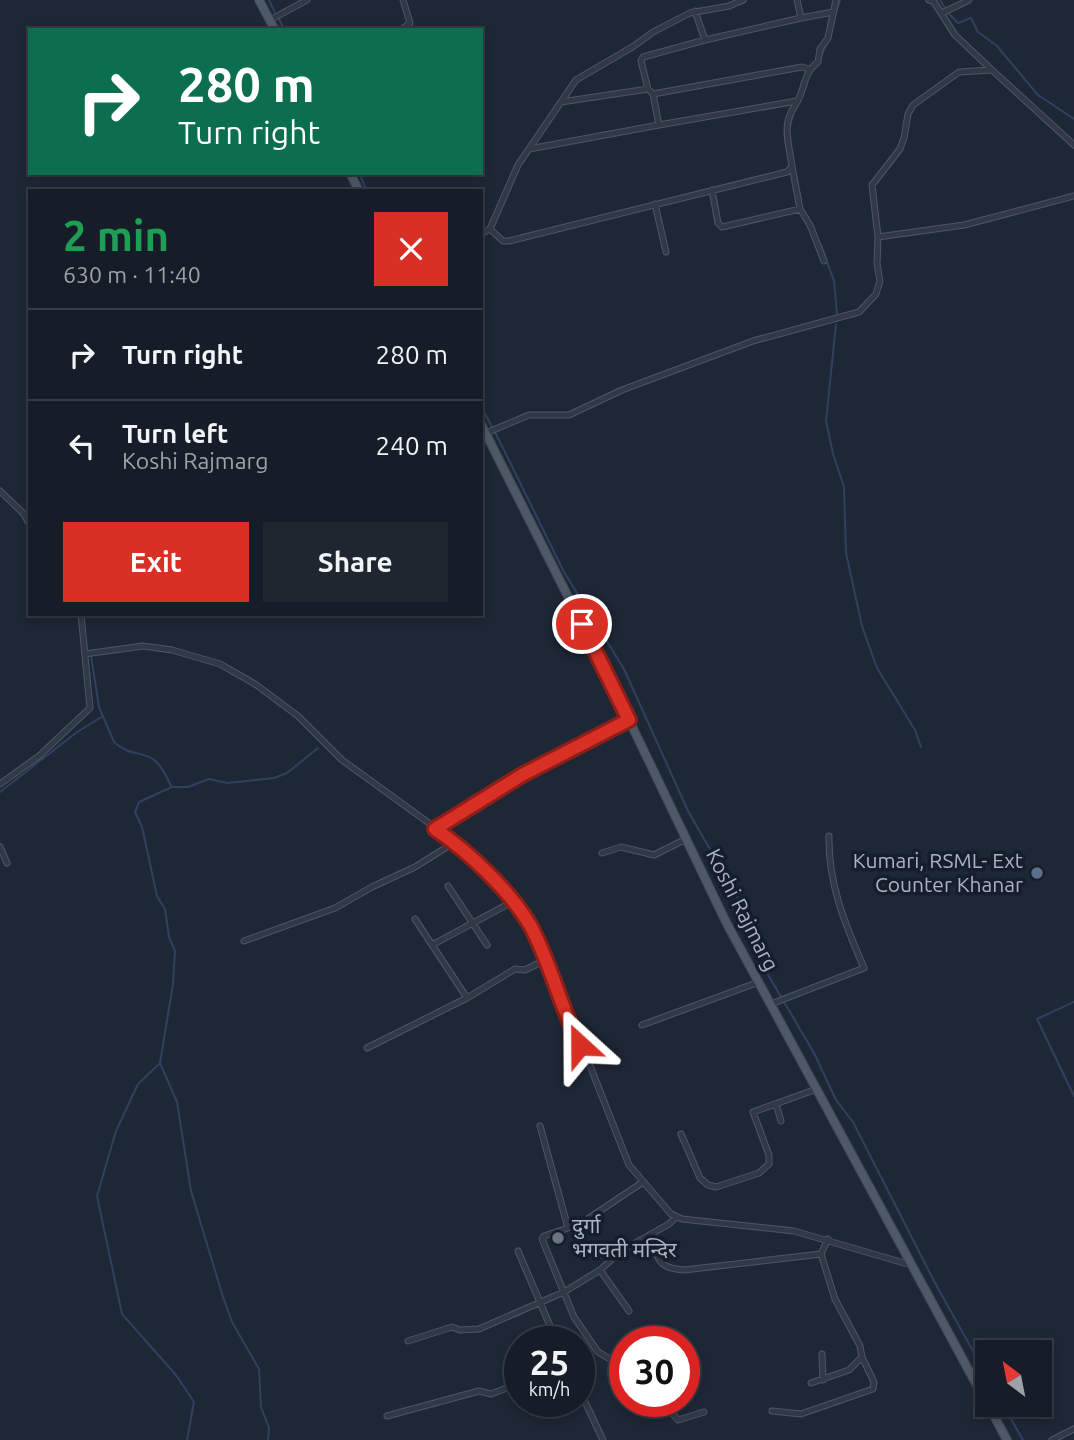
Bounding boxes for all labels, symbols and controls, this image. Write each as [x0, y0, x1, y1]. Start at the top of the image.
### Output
icon: right [63, 56, 154, 147]
text: 280 m [178, 56, 315, 111]
text: Turn right [178, 114, 320, 150]
text: 2 min [63, 212, 169, 259]
button: close [374, 212, 448, 286]
text: 630 m · 11:40 [63, 262, 201, 287]
icon: right [63, 336, 101, 374]
text: Turn right [122, 340, 243, 369]
text: 280 m [376, 340, 448, 369]
text: Turn left [122, 419, 228, 448]
icon: left [63, 427, 101, 465]
text: 240 m [376, 431, 448, 460]
text: Koshi Rajmarg [122, 448, 268, 473]
button: Exit [63, 522, 249, 602]
button: Share [263, 522, 448, 602]
pin [552, 594, 612, 654]
icon: arrive [563, 605, 601, 643]
street label: Koshi Rajmarg [702, 845, 784, 975]
place label: Kumari, RSML- Ext Counter Khanar [853, 848, 1023, 896]
marker: Kumari, RSML- Ext Counter Khanar [1029, 865, 1045, 881]
position arrow [543, 1008, 617, 1082]
place label: दुर्गा भगवती मन्दिर [572, 1213, 677, 1261]
marker: दुर्गा भगवती मन्दिर [550, 1230, 566, 1246]
speed limit sign: 30 [609, 1326, 700, 1417]
north arrow [975, 1340, 1052, 1418]
map controls [975, 1340, 1052, 1417]
text: 25 [530, 1342, 569, 1382]
text: km/h [529, 1379, 570, 1399]

